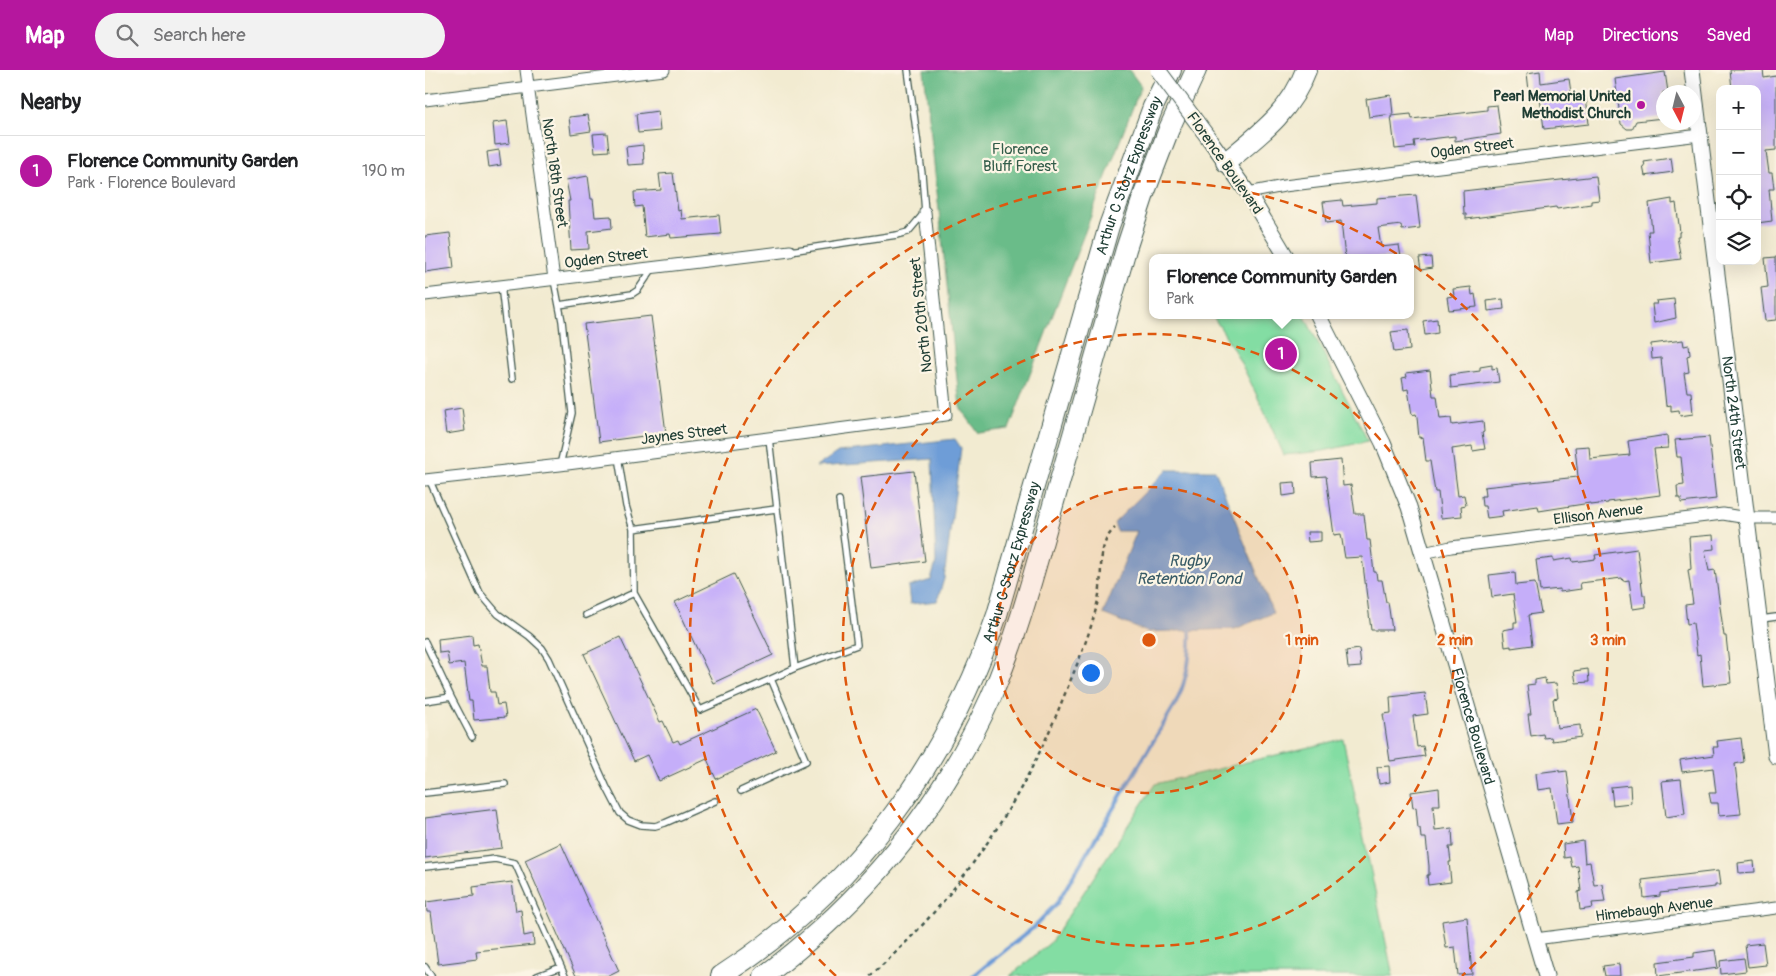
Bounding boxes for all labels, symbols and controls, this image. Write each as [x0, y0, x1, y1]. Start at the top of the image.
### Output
search box [95, 13, 445, 58]
text: Map [25, 21, 65, 50]
icon: search [113, 21, 141, 49]
text: Search here [153, 23, 246, 47]
text: Map [1544, 24, 1574, 47]
text: Directions [1602, 24, 1678, 47]
text: Saved [1706, 24, 1751, 47]
north arrow [1656, 85, 1701, 130]
map controls [1716, 85, 1761, 265]
button: + [1716, 85, 1761, 130]
place label: Pearl Memorial United Methodist Church [1493, 87, 1631, 123]
text: Nearby [20, 89, 81, 116]
street label: Arthur C Storz Expressway [1092, 93, 1167, 257]
marker: Pearl Memorial United Methodist Church [1635, 99, 1647, 111]
street label: Florence Boulevard [1182, 108, 1267, 218]
street label: North 18th Street [537, 117, 572, 230]
button: − [1716, 130, 1761, 175]
street label: Ogden Street [1429, 134, 1516, 163]
park label: Florence Bluff Forest [983, 140, 1058, 176]
text: Florence Community Garden [67, 149, 298, 173]
text: 1 [33, 161, 39, 181]
text: 190 m [362, 161, 405, 181]
text: Park · Florence Boulevard [67, 173, 236, 193]
button: locate [1716, 175, 1761, 220]
button: layers [1716, 220, 1761, 265]
street label: Ogden Street [563, 244, 650, 273]
popup [1149, 254, 1414, 319]
street label: North 20th Street [906, 256, 937, 373]
text: Florence Community Garden [1166, 265, 1397, 289]
text: Park [1166, 289, 1194, 309]
pin: 1 [1265, 335, 1297, 373]
street label: North 24th Street [1717, 355, 1750, 471]
street label: Jaynes Street [640, 420, 729, 449]
street label: Arthur C Storz Expressway [979, 479, 1045, 646]
street label: Ellison Avenue [1552, 500, 1645, 529]
water label: Rugby Retention Pond [1137, 551, 1243, 589]
centre of rings [1140, 631, 1158, 649]
text: 1 min [1285, 631, 1319, 650]
text: 2 min [1437, 631, 1473, 650]
text: 3 min [1590, 631, 1626, 650]
your location [1078, 660, 1104, 686]
street label: Florence Boulevard [1446, 666, 1499, 787]
street label: Himebaugh Avenue [1594, 893, 1714, 926]

